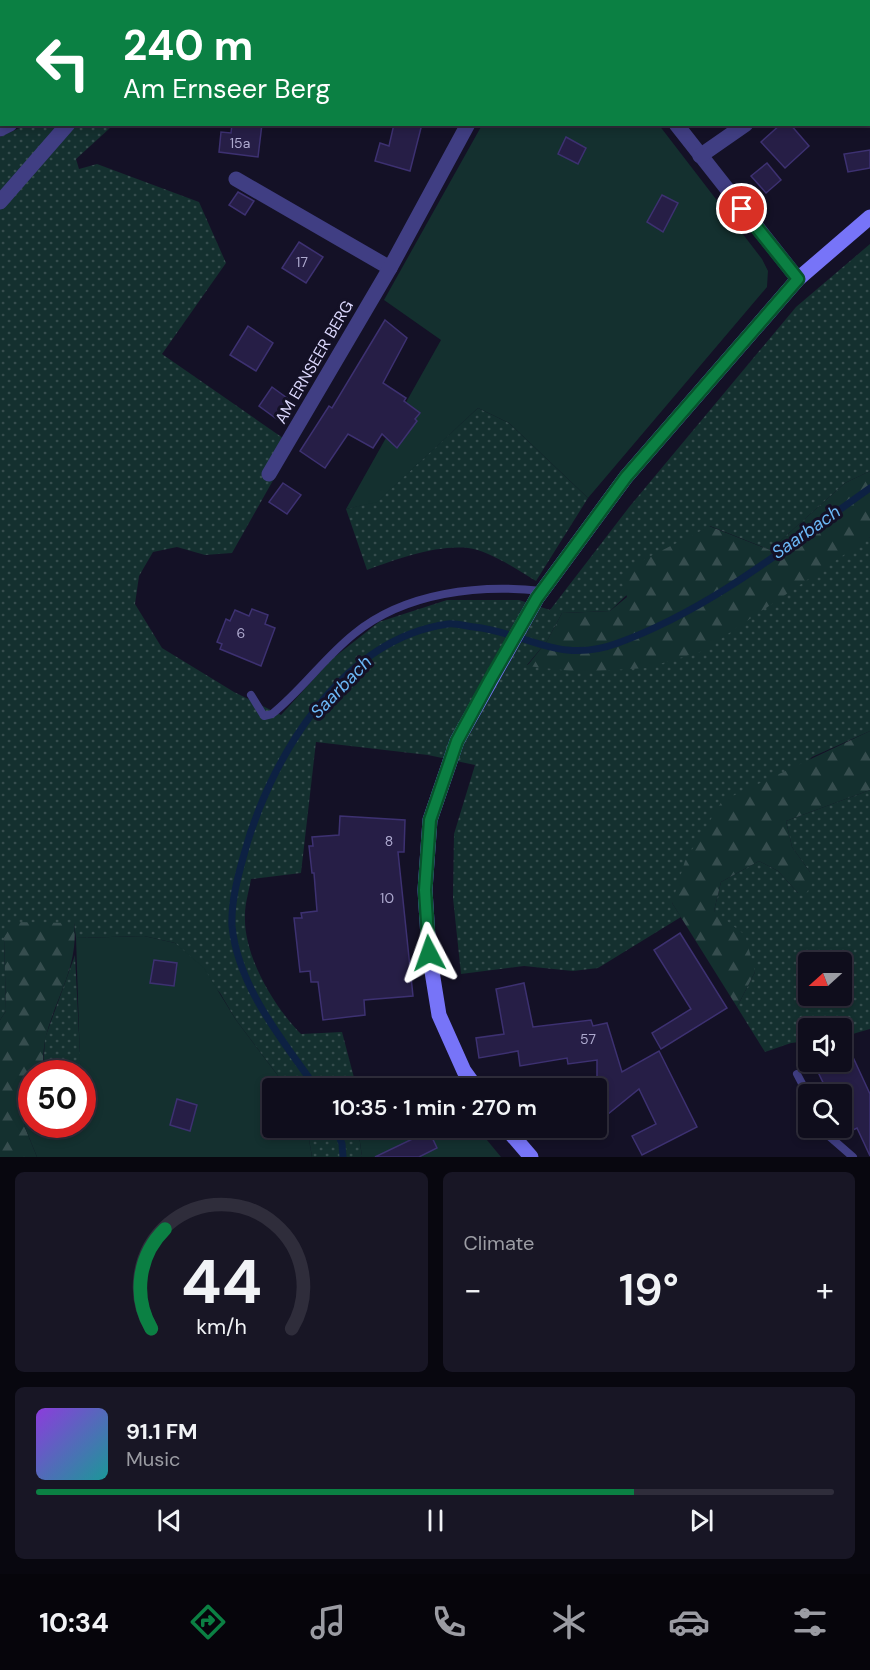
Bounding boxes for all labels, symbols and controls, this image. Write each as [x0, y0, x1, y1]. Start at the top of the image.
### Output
text: 240 m [123, 18, 253, 73]
icon: left [24, 24, 102, 102]
text: Am Ernseer Berg [123, 71, 331, 106]
house number: 15a [230, 134, 250, 152]
pin [716, 183, 767, 234]
icon: arrive [725, 192, 758, 225]
house number: 17 [296, 253, 308, 271]
street label: AM ERNSEER BERG [270, 296, 358, 428]
water label: Saarbach [767, 500, 845, 564]
house number: 6 [237, 624, 245, 642]
water label: Saarbach [305, 650, 377, 724]
house number: 8 [385, 832, 393, 850]
house number: 10 [380, 889, 394, 907]
position arrow [397, 921, 461, 985]
north arrow [798, 952, 852, 1006]
map controls [798, 952, 852, 1138]
button: sound [798, 1018, 852, 1072]
house number: 57 [580, 1030, 596, 1048]
speed limit sign: 50 [18, 1060, 96, 1138]
button: search [798, 1084, 852, 1138]
text: 10:35 · 1 min · 270 m [332, 1093, 537, 1122]
text: Climate [464, 1230, 534, 1256]
text: 44 [181, 1241, 262, 1322]
text: 19° [619, 1260, 679, 1319]
text: − [464, 1268, 482, 1311]
text: + [816, 1268, 834, 1311]
text: km/h [196, 1313, 247, 1341]
text: 91.1 FM [126, 1417, 198, 1446]
text: Music [126, 1446, 181, 1472]
icon: previous [153, 1504, 186, 1537]
icon: pause [419, 1504, 452, 1537]
icon: next [685, 1504, 718, 1537]
icon: directions [187, 1601, 229, 1643]
icon: music [307, 1601, 349, 1643]
icon: phone [428, 1601, 470, 1643]
icon: climate [548, 1601, 590, 1643]
icon: car [668, 1601, 710, 1643]
icon: filters [789, 1601, 831, 1643]
text: 10:34 [39, 1605, 109, 1640]

